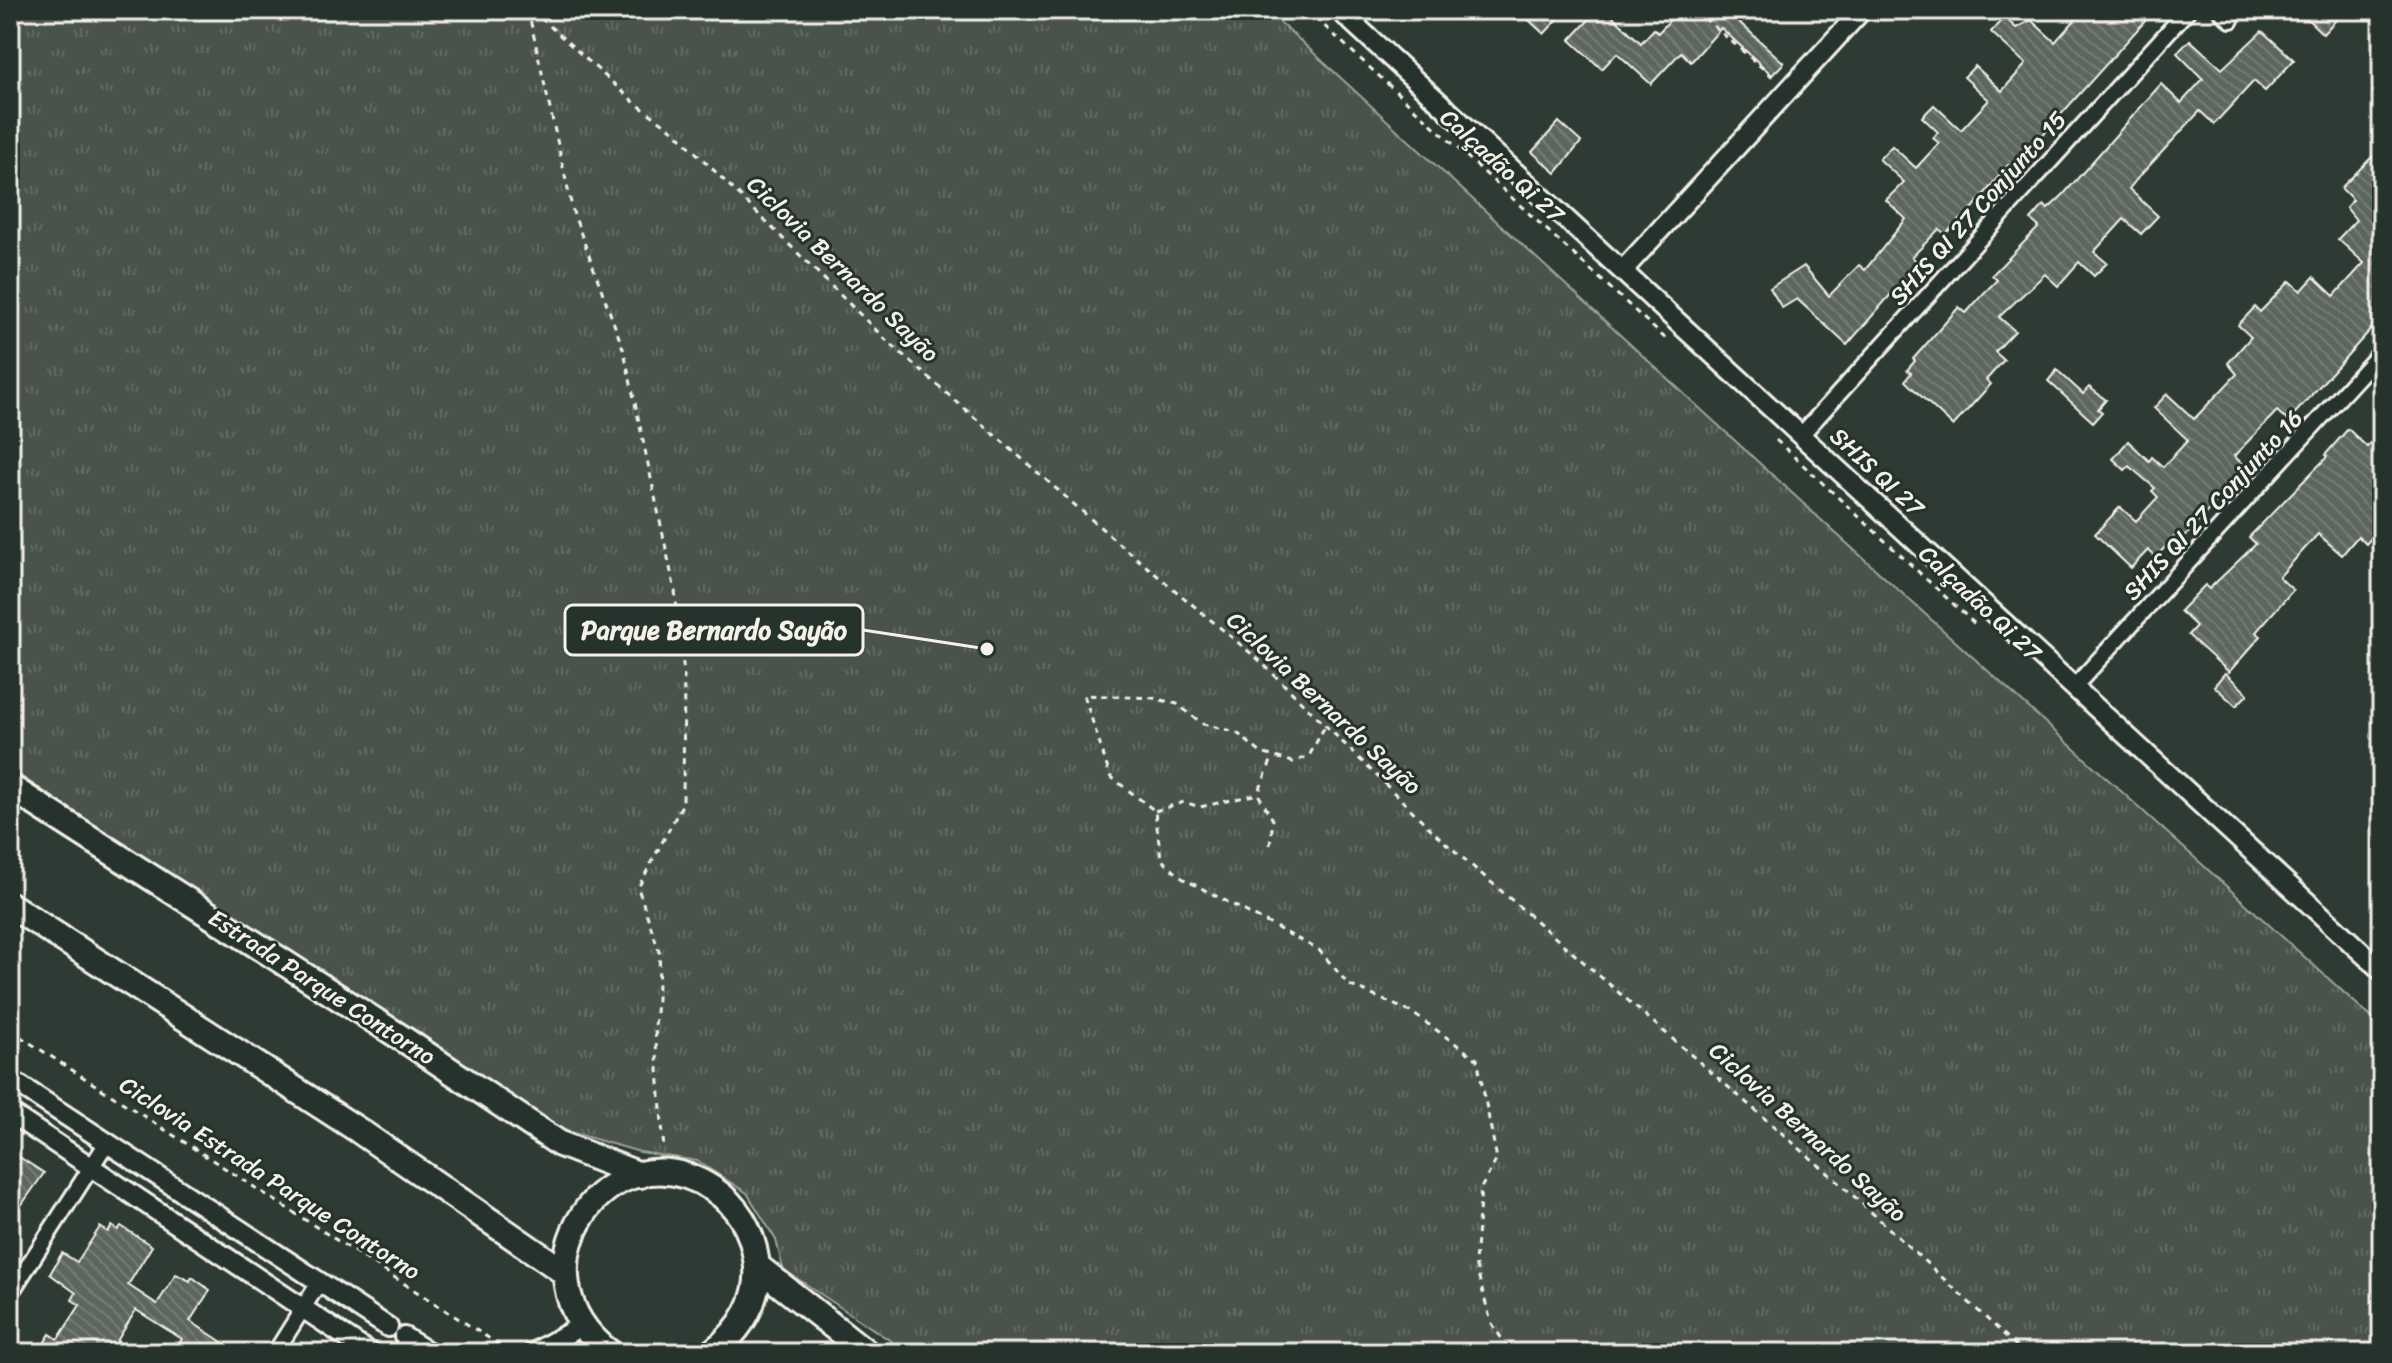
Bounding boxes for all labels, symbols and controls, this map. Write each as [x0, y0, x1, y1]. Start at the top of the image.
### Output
street label: Calçadão Qi 27 [1430, 98, 1575, 235]
street label: SHIS QI 27 Conjunto 15 [1878, 101, 2078, 315]
street label: Ciclovia Bernardo Sayão [737, 165, 950, 373]
street label: SHIS QI 27 Conjunto 16 [2112, 399, 2314, 611]
street label: SHIS QI 27 [1820, 417, 1935, 528]
street label: Calçadão Qi 27 [1908, 534, 2053, 673]
street label: Ciclovia Bernardo Sayão [1216, 601, 1432, 806]
callout: Parque Bernardo Sayão [565, 605, 863, 655]
text: Parque Bernardo Sayão [581, 607, 848, 653]
street label: Estrada Parque Contorno [200, 897, 444, 1077]
street label: Ciclovia Bernardo Sayão [1699, 1031, 1917, 1233]
street label: Ciclovia Estrada Parque Contorno [111, 1064, 429, 1292]

